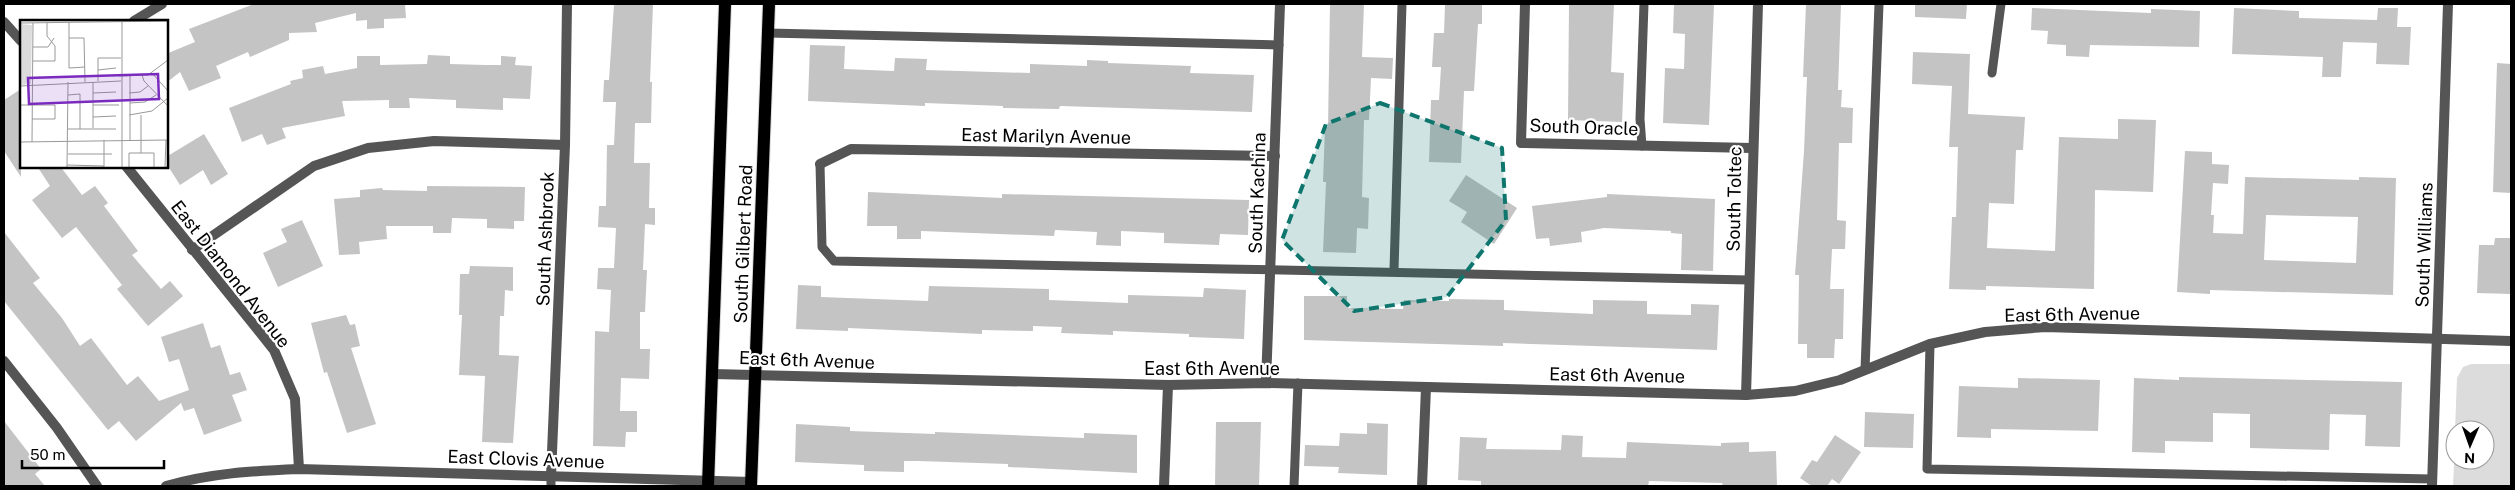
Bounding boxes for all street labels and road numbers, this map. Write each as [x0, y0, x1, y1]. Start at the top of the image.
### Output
street label: South Oracle [1529, 115, 1639, 139]
street label: East Marilyn Avenue [961, 124, 1131, 148]
street label: South Kachina [1244, 132, 1270, 254]
street label: South Toltec [1723, 146, 1745, 252]
street label: South Gilbert Road [730, 164, 756, 324]
street label: South Ashbrook [532, 171, 558, 307]
street label: South Williams [2411, 182, 2437, 308]
street label: East Diamond Avenue [167, 196, 295, 352]
street label: East 6th Avenue [2004, 302, 2140, 326]
street label: East 6th Avenue [739, 347, 875, 373]
street label: East 6th Avenue [1144, 358, 1280, 379]
street label: East 6th Avenue [1549, 363, 1685, 387]
street label: East Clovis Avenue [447, 446, 605, 472]

